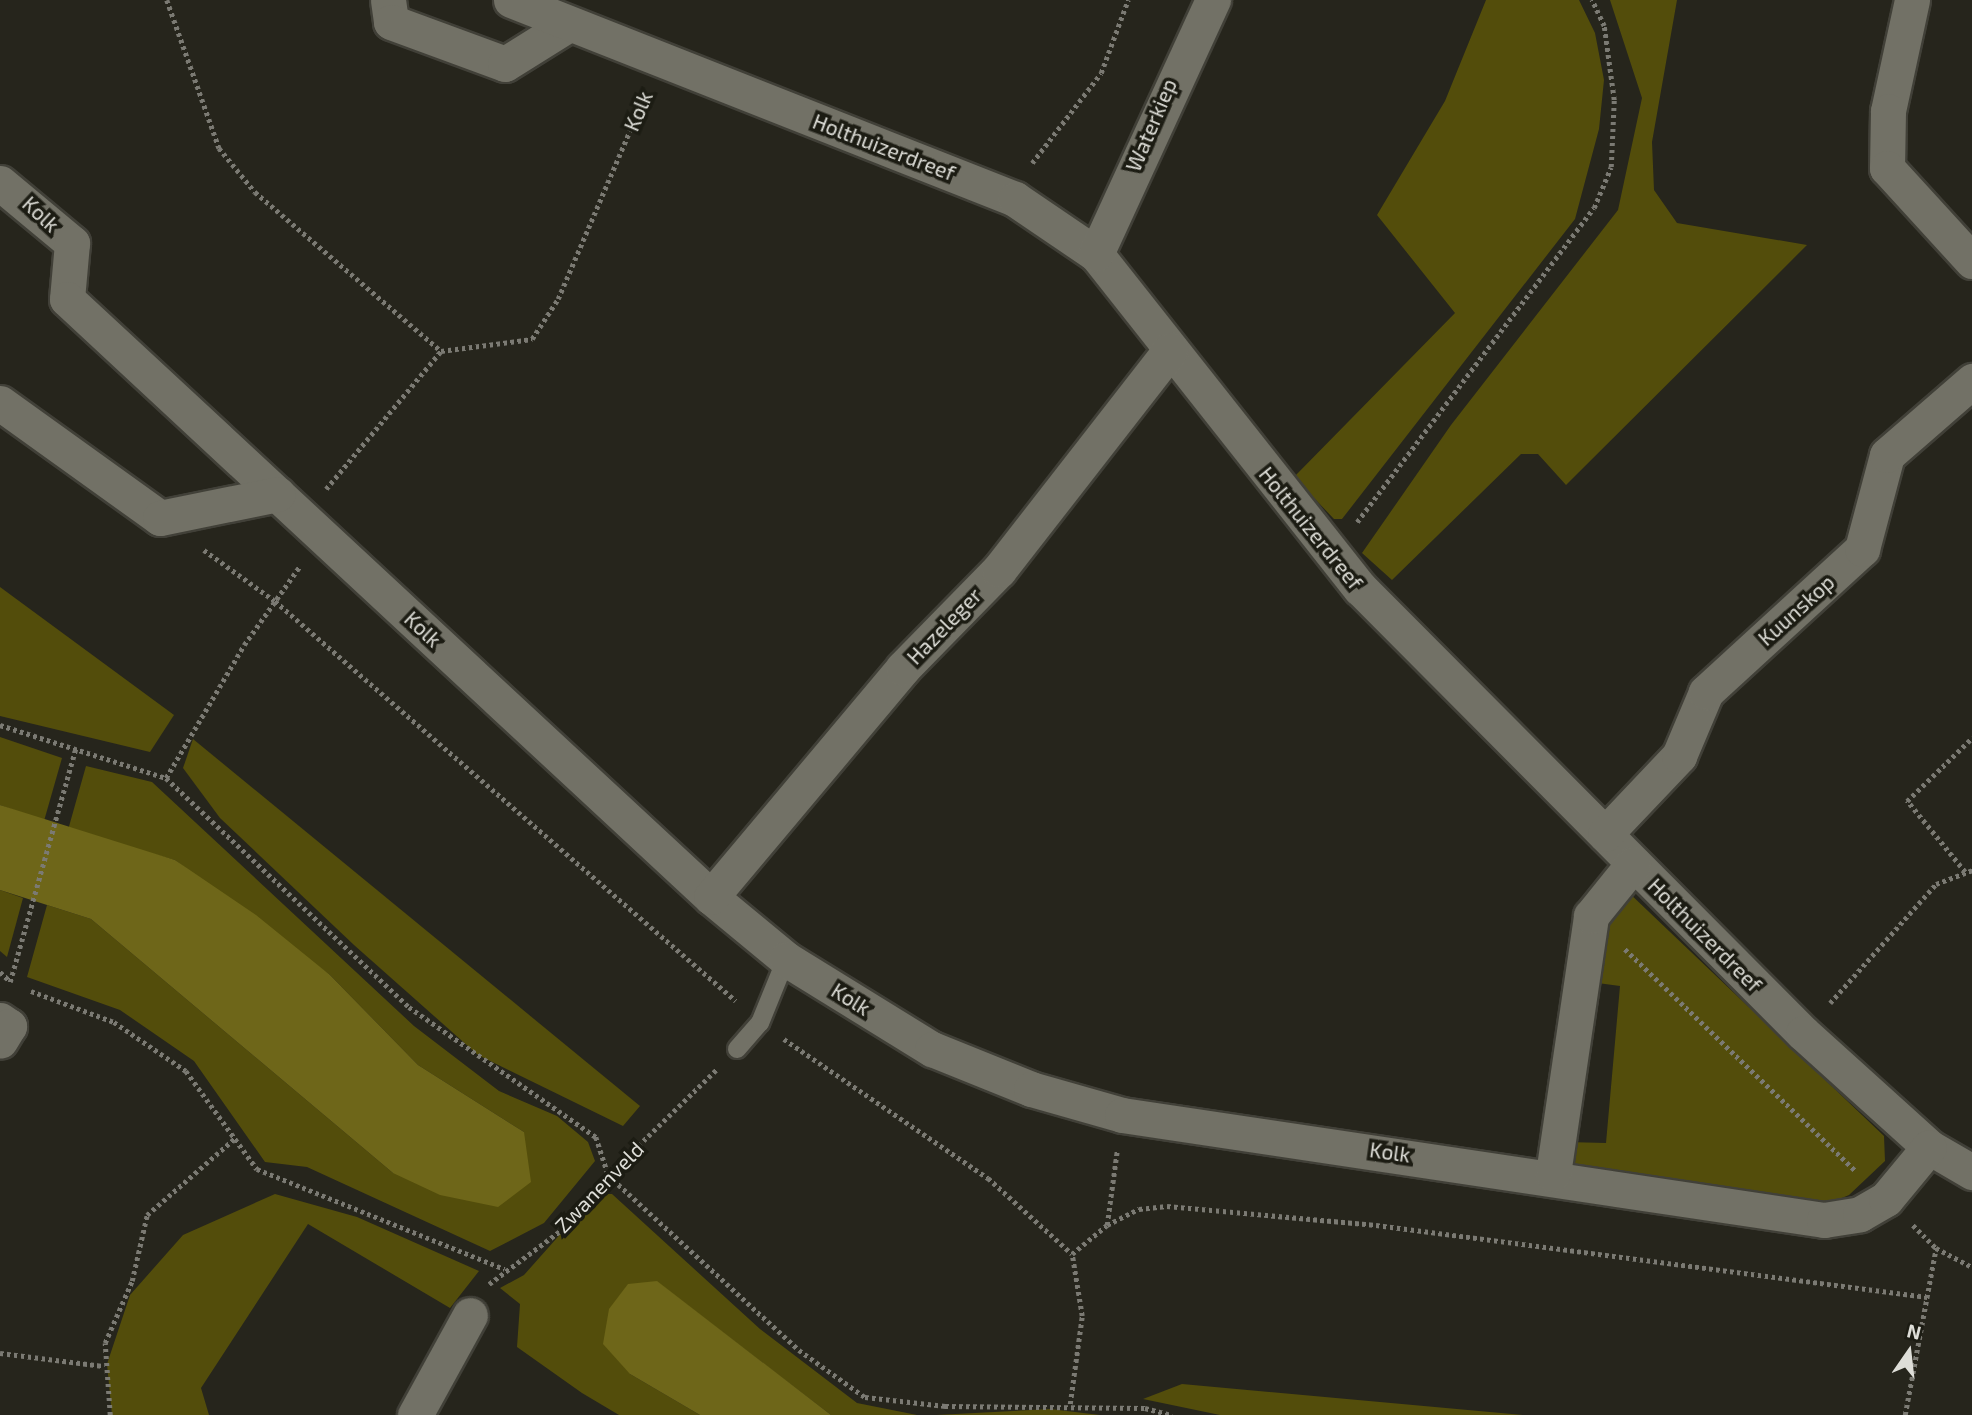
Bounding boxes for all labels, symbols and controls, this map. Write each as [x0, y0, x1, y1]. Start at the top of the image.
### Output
street label: Waterkiep [1120, 75, 1182, 175]
street label: Kolk [618, 87, 658, 135]
street label: Holthuizerdreef [809, 108, 959, 186]
street label: Kolk [17, 191, 65, 237]
street label: Holthuizerdreef [1254, 462, 1368, 594]
street label: Kuunskop [1753, 569, 1839, 651]
street label: Hazeleger [901, 583, 987, 669]
street label: Kolk [399, 606, 447, 652]
street label: Holthuizerdreef [1643, 873, 1767, 997]
street label: Kolk [827, 977, 875, 1021]
street label: Zwanenveld [549, 1136, 649, 1238]
street label: Kolk [1368, 1137, 1412, 1167]
north arrow [1874, 1317, 1944, 1387]
text: N [1905, 1318, 1924, 1344]

